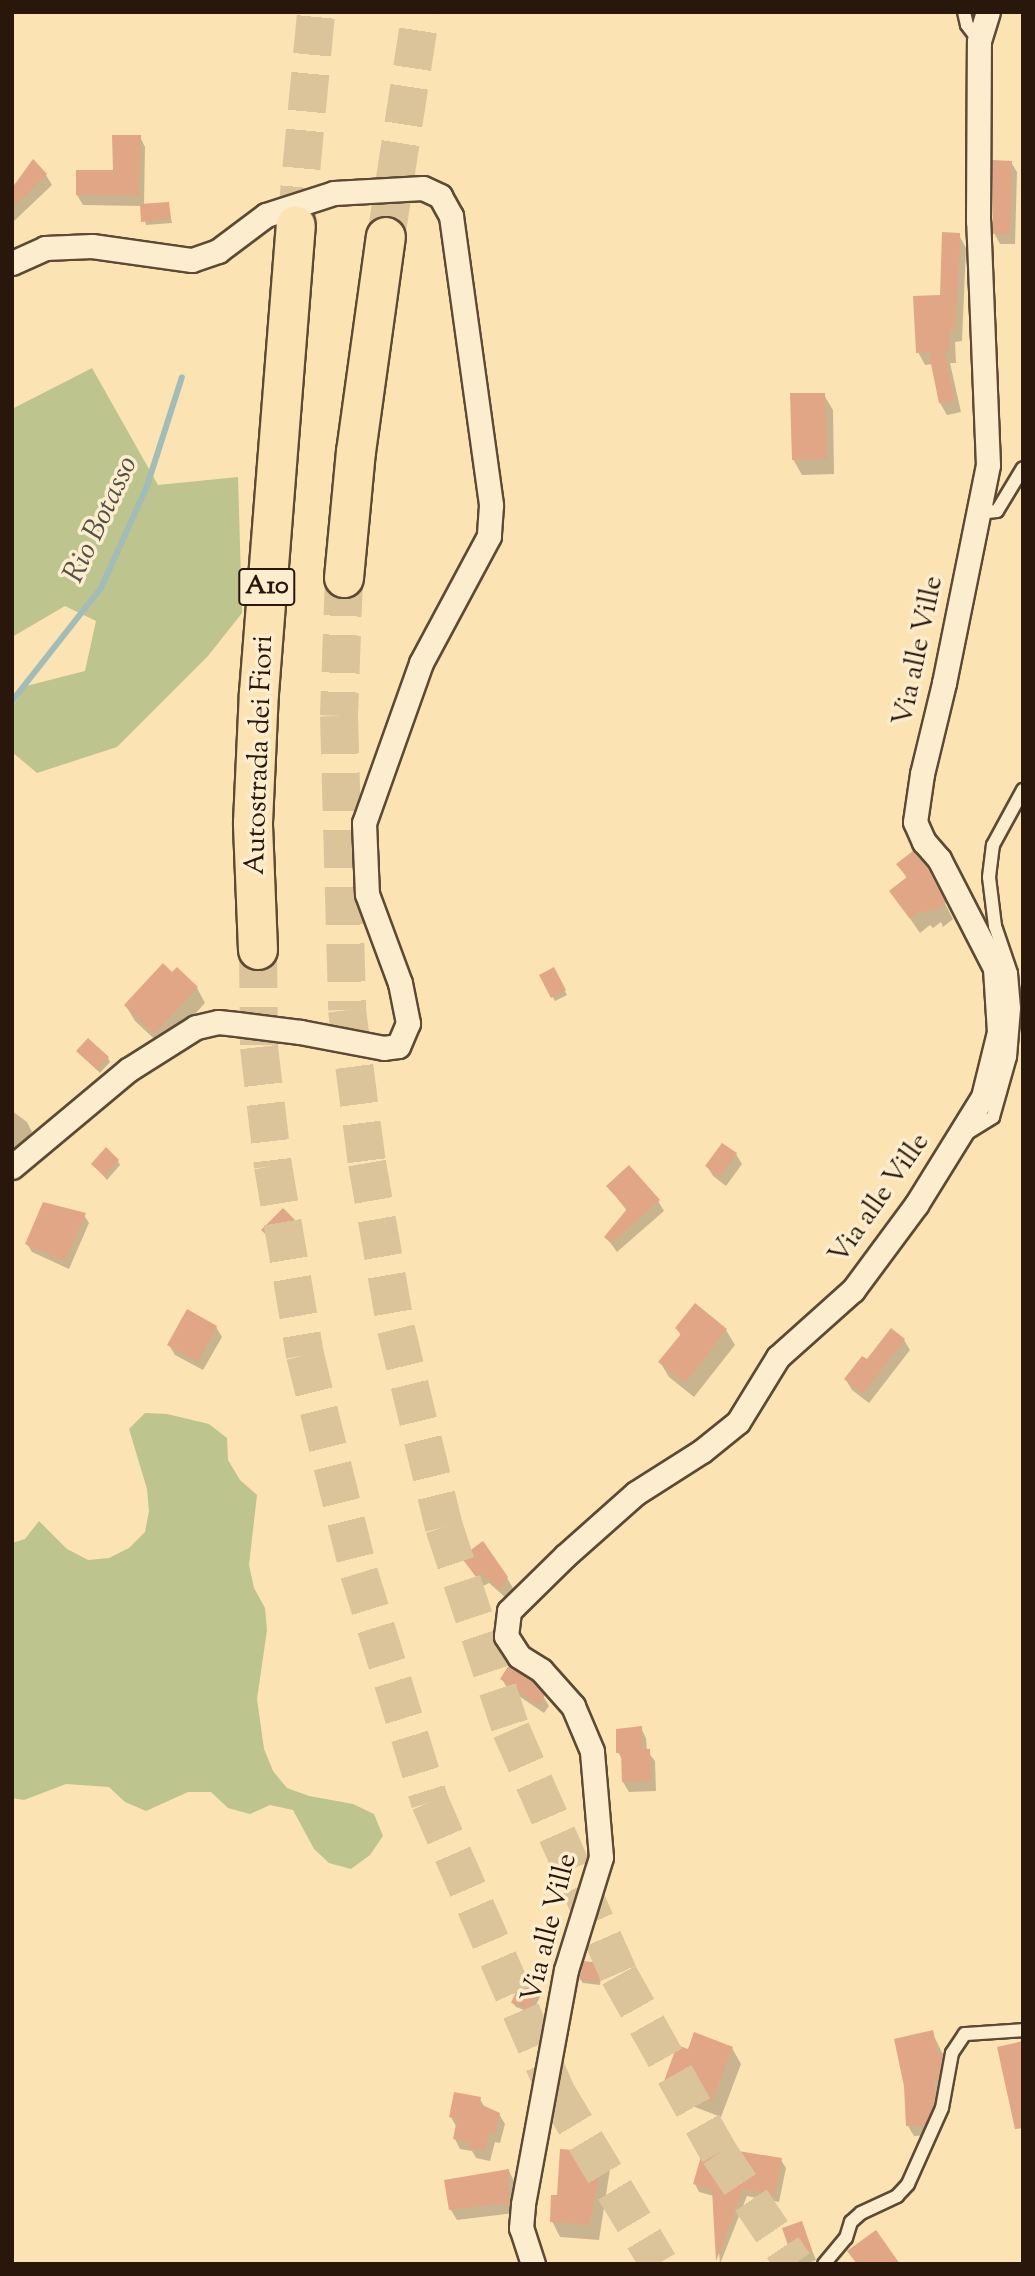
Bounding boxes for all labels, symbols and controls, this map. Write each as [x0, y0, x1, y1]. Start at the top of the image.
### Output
water label: Rio Botasso [57, 451, 147, 589]
road number: A10 [237, 565, 297, 610]
street label: Via alle Ville [887, 573, 951, 729]
street label: Autostrada dei Fiori [239, 634, 281, 876]
street label: Via alle Ville [823, 1127, 937, 1271]
street label: Via alle Ville [515, 1850, 585, 2006]

